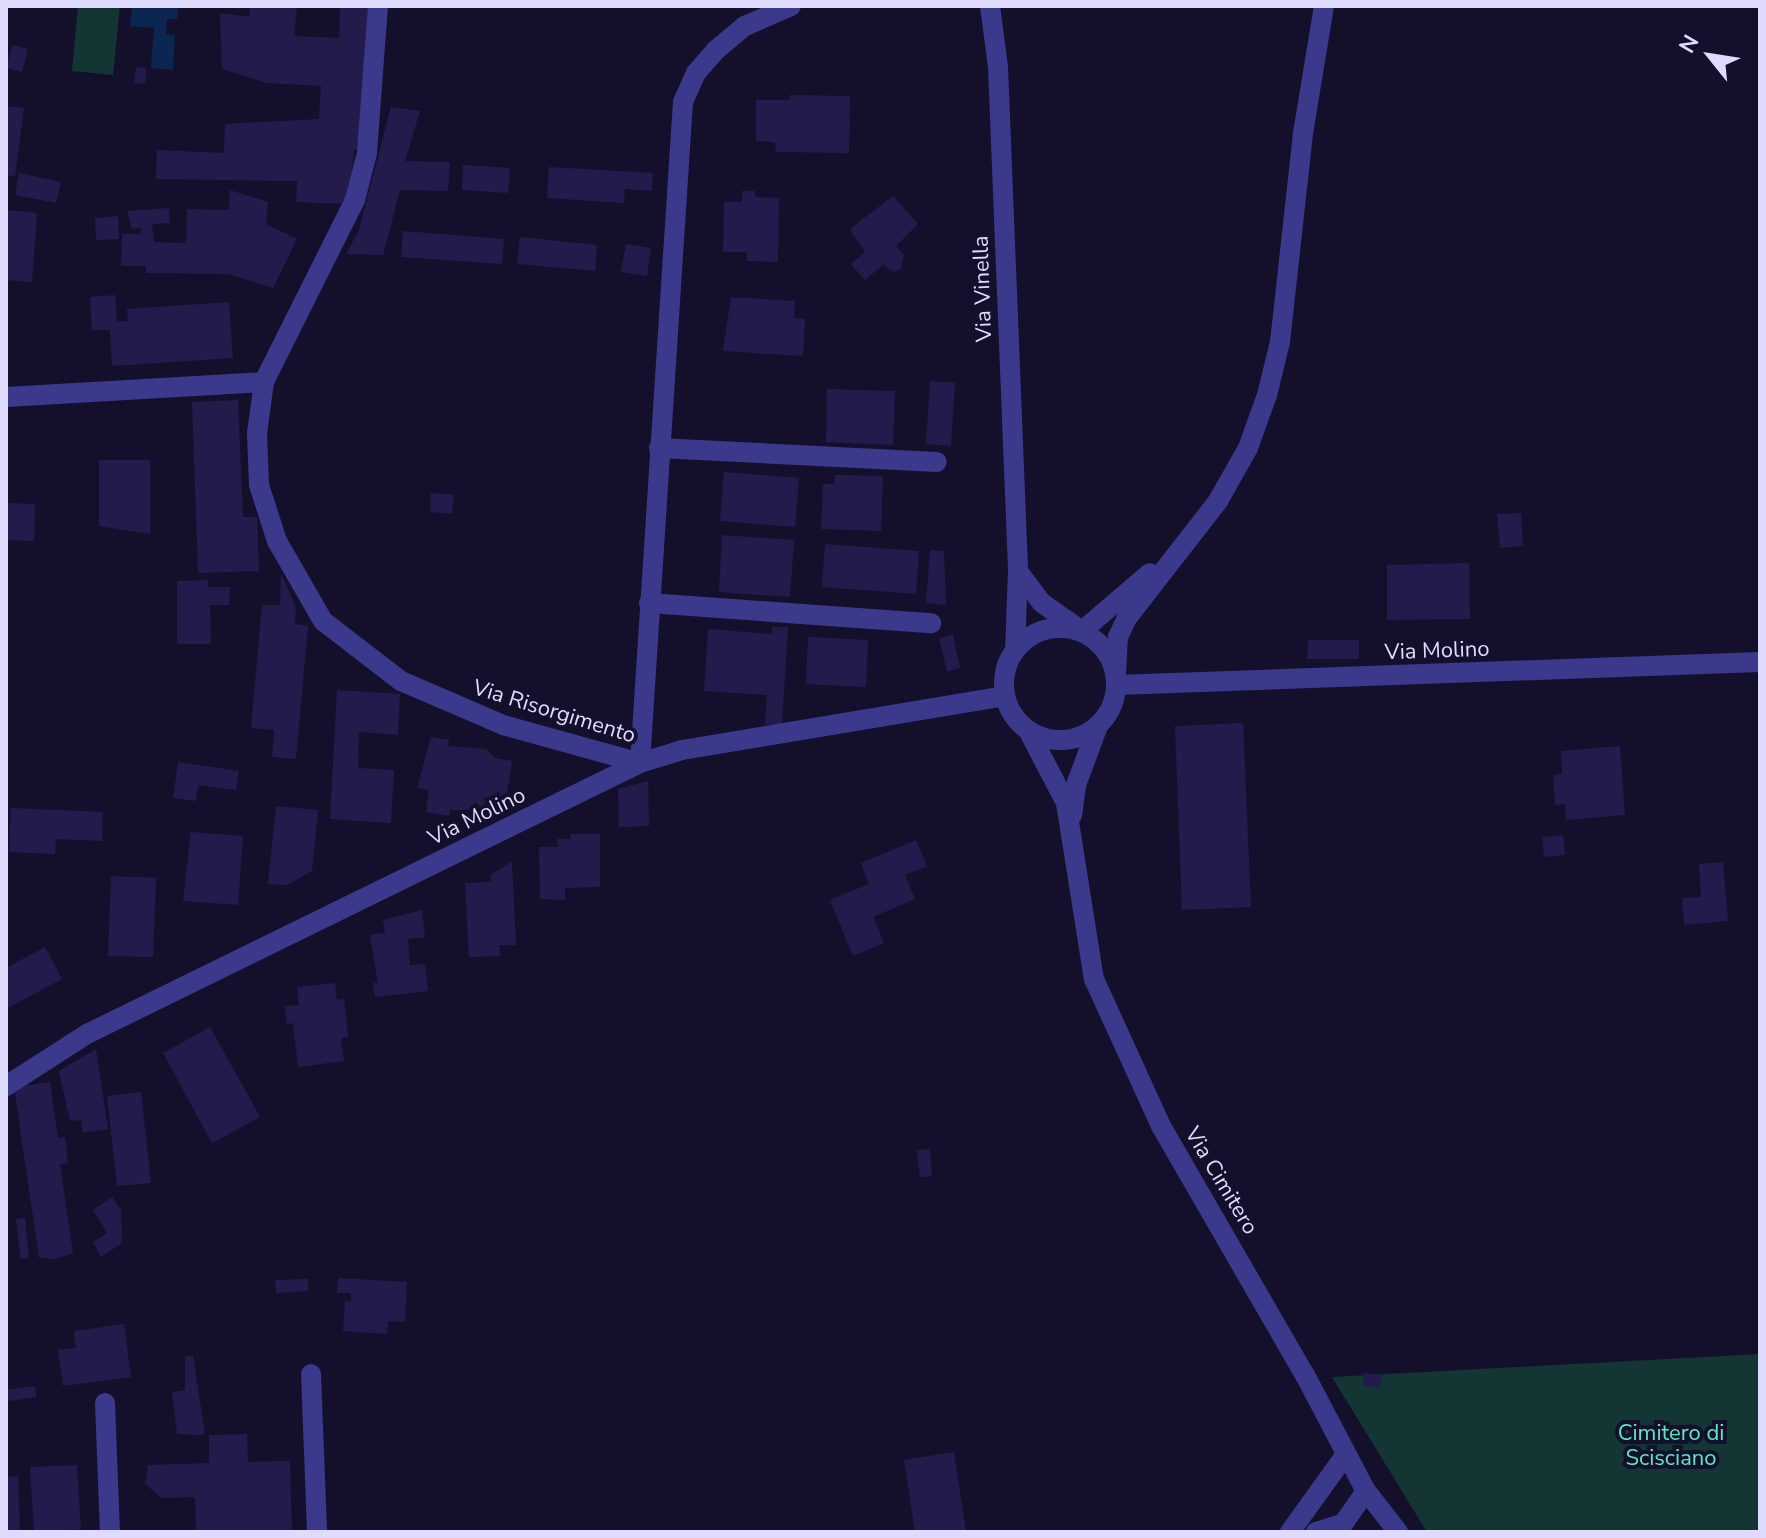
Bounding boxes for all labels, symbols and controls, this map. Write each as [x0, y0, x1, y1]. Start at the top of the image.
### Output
north arrow [1670, 16, 1750, 96]
text: N [1672, 29, 1706, 59]
street label: Via Vinella [968, 235, 998, 343]
street label: Via Molino [1384, 636, 1490, 666]
street label: Via Risorgimento [469, 675, 639, 749]
street label: Via Molino [424, 782, 530, 852]
street label: Via Cimitero [1179, 1122, 1263, 1240]
park label: Cimitero di Scisciano [1618, 1420, 1724, 1472]

